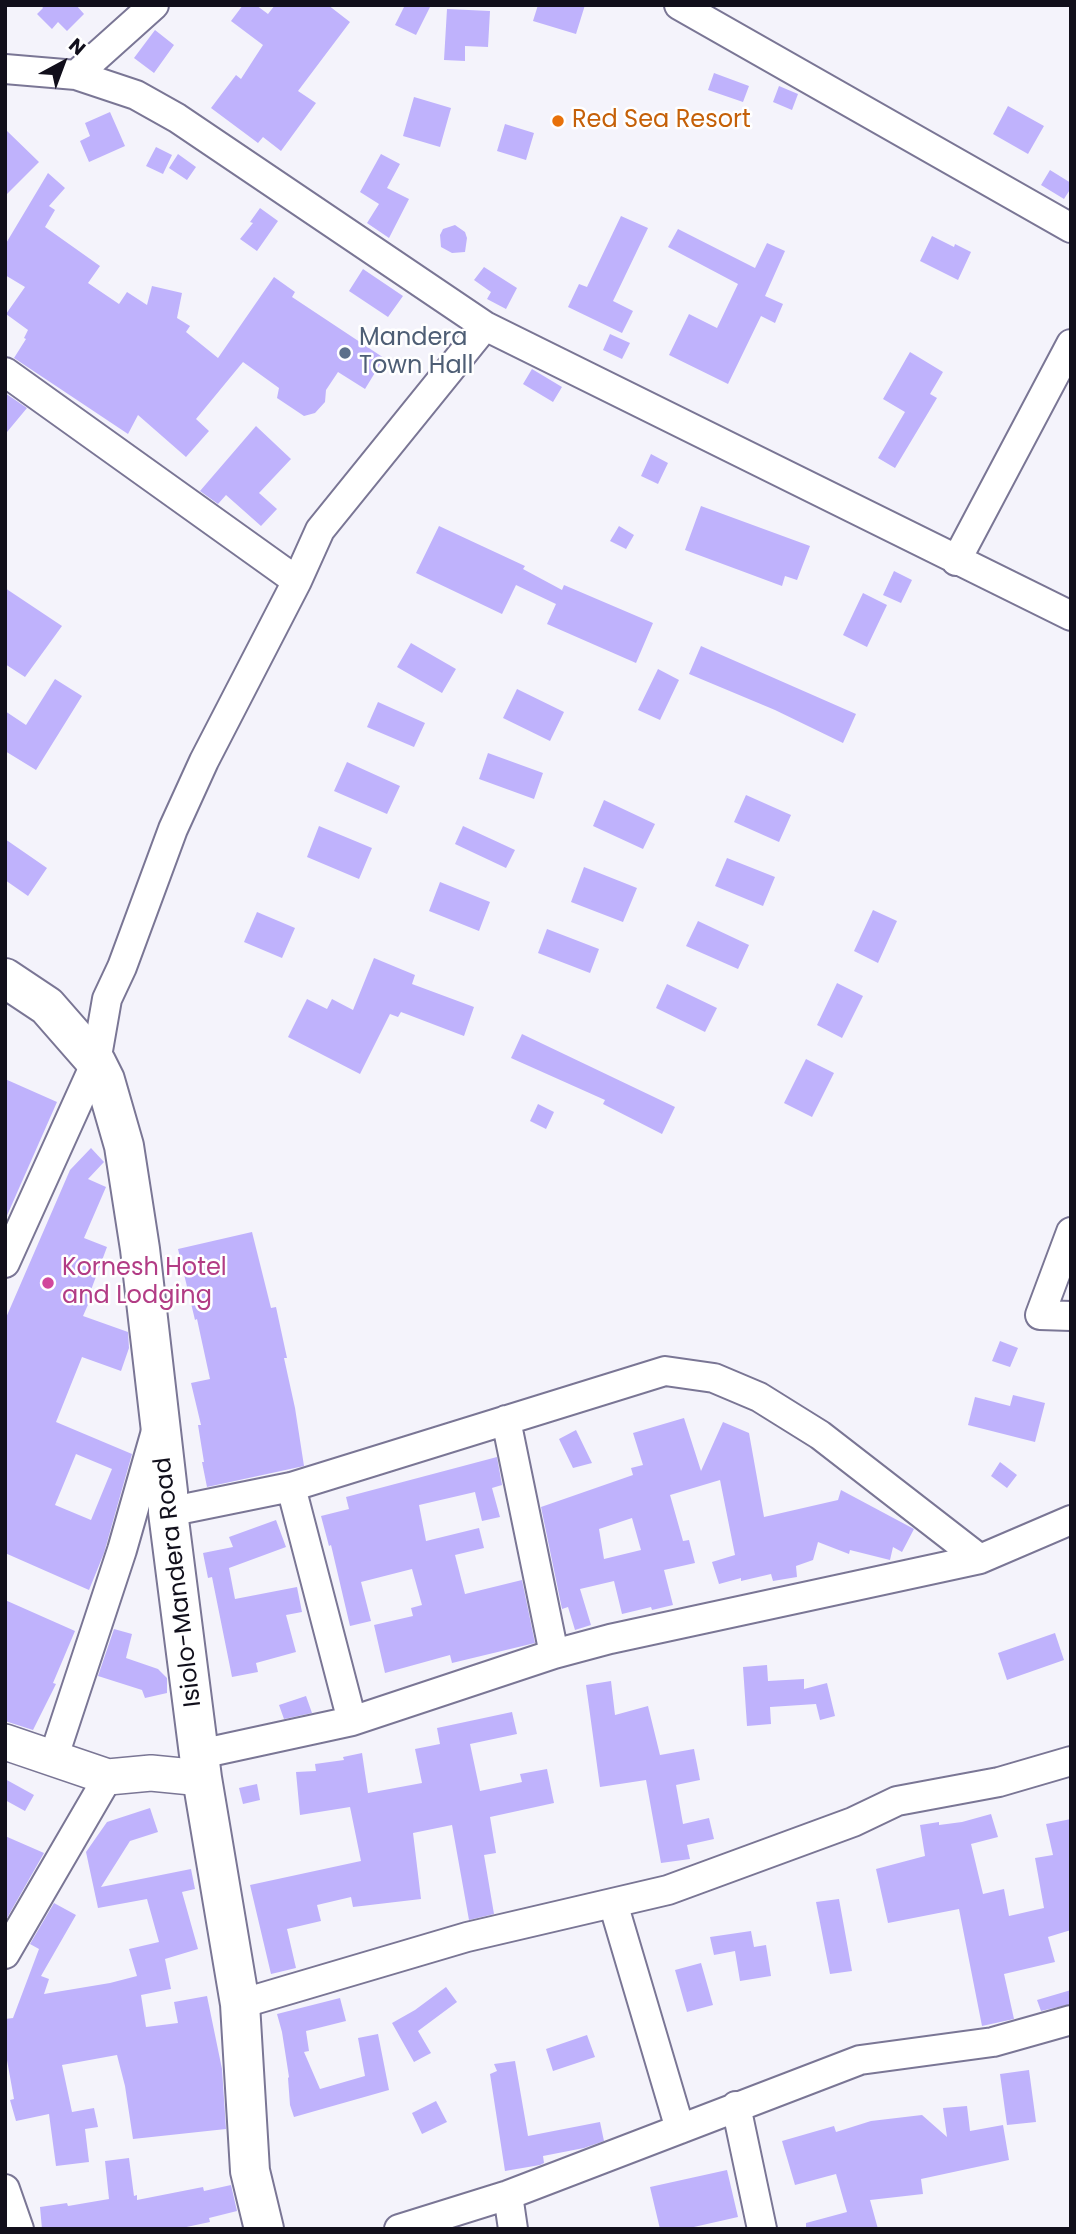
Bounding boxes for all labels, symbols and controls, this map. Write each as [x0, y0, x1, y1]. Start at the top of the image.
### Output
north arrow [28, 28, 98, 98]
text: N [63, 32, 91, 62]
place label: Red Sea Resort [572, 107, 751, 135]
marker: Red Sea Resort [550, 113, 566, 129]
place label: Mandera Town Hall [359, 325, 473, 381]
marker: Mandera Town Hall [337, 345, 353, 361]
place label: Kornesh Hotel and Lodging [62, 1255, 227, 1311]
marker: Kornesh Hotel and Lodging [40, 1275, 56, 1291]
street label: Isiolo-Mandera Road [149, 1455, 209, 1709]

